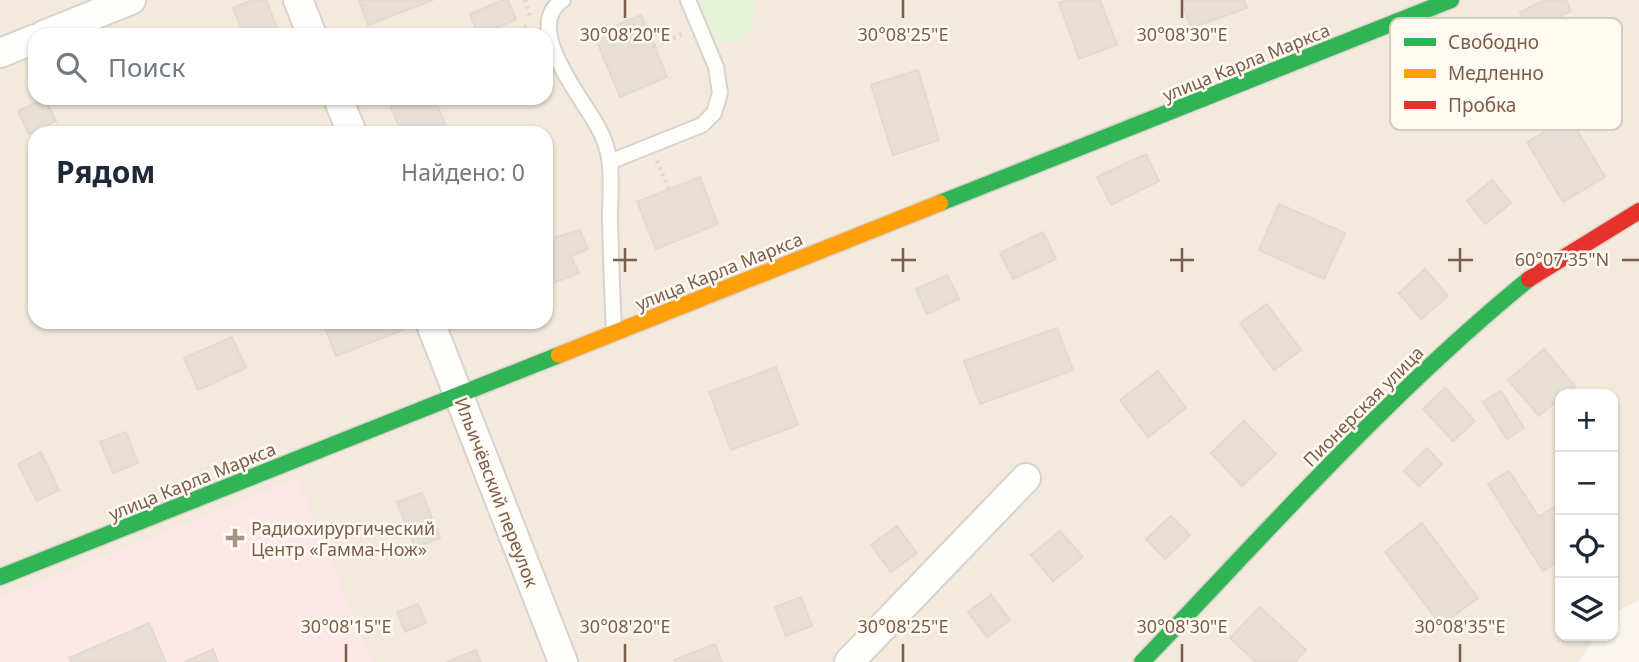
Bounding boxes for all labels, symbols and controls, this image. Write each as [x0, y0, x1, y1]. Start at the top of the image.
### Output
street label: улица Карла Маркса [1159, 17, 1333, 107]
legend [1390, 18, 1622, 130]
text: 30°08'20"E [580, 22, 670, 46]
text: 30°08'25"E [858, 22, 948, 46]
text: 30°08'30"E [1137, 22, 1227, 46]
search box [28, 28, 553, 105]
text: Свободно [1448, 29, 1539, 55]
icon: search [52, 48, 90, 86]
text: Поиск [108, 49, 185, 85]
text: Медленно [1448, 60, 1544, 86]
text: Пробка [1448, 92, 1516, 118]
text: Рядом [56, 151, 155, 192]
text: Найдено: 0 [401, 156, 525, 188]
street label: улица Карла Маркса [632, 226, 806, 316]
text: 60°07'35"N [1515, 247, 1609, 271]
street label: Пионерская улица [1298, 341, 1428, 471]
map controls [1555, 389, 1618, 641]
button: + [1555, 389, 1618, 452]
street label: Ильичёвский переулок [450, 394, 544, 591]
street label: улица Карла Маркса [105, 436, 279, 526]
button: − [1555, 452, 1618, 515]
button: locate [1555, 515, 1618, 578]
place label: Радиохирургический Центр «Гамма-Нож» [251, 516, 435, 561]
marker: Радиохирургический Центр «Гамма-Нож» [225, 528, 245, 548]
button: layers [1555, 578, 1618, 641]
text: 30°08'15"E [301, 614, 391, 638]
text: 30°08'20"E [580, 614, 670, 638]
text: 30°08'25"E [858, 614, 948, 638]
text: 30°08'30"E [1137, 614, 1227, 638]
text: 30°08'35"E [1415, 614, 1505, 638]

